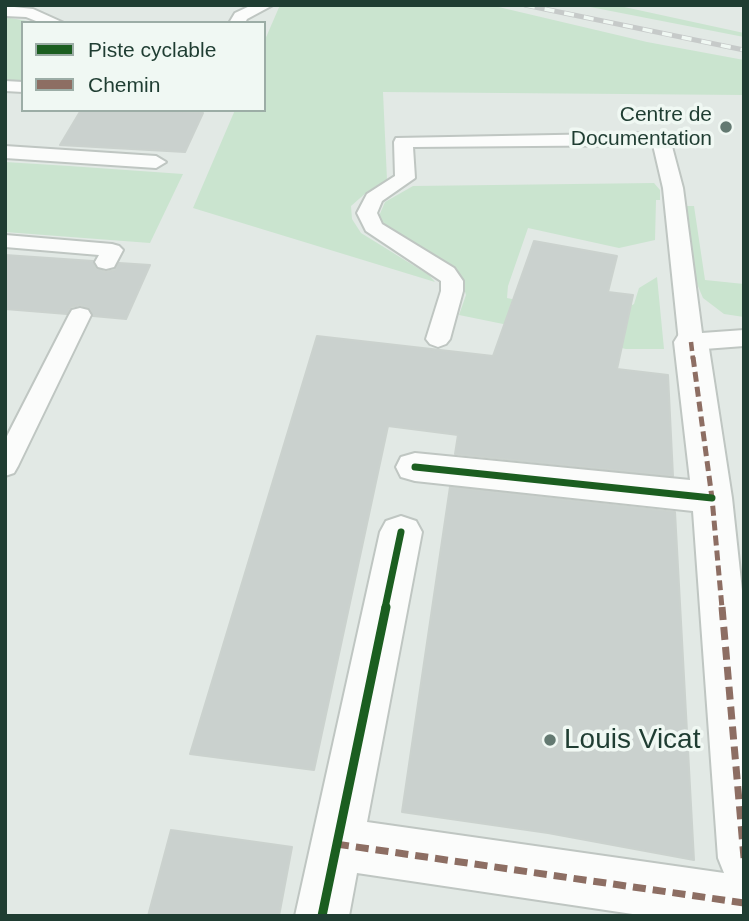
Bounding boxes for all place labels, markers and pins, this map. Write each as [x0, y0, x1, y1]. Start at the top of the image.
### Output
place label: Centre de Documentation [571, 102, 712, 152]
marker: Centre de Documentation [718, 119, 734, 135]
place label: Louis Vicat [564, 723, 700, 757]
marker: Louis Vicat [542, 732, 558, 748]

